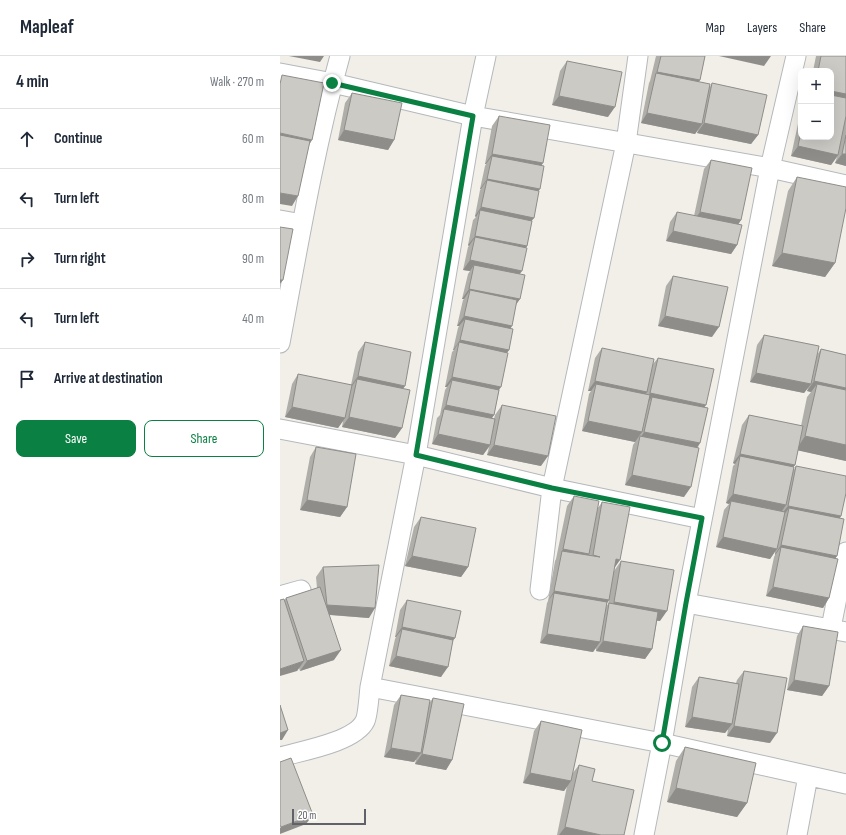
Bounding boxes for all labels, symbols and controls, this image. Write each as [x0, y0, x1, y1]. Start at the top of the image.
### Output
text: Mapleaf [20, 16, 74, 39]
text: Map [705, 19, 725, 36]
text: Layers [747, 19, 777, 36]
text: Share [799, 19, 826, 36]
map controls [798, 68, 834, 140]
button: + [798, 68, 834, 104]
text: 4 min [16, 72, 49, 92]
text: Walk · 270 m [210, 74, 264, 90]
route end [323, 74, 341, 92]
button: − [798, 104, 834, 140]
icon: ahead [16, 128, 38, 150]
text: Continue [54, 129, 103, 148]
text: 60 m [242, 131, 264, 147]
icon: left [16, 188, 38, 210]
text: Turn left [54, 189, 99, 208]
text: 80 m [242, 191, 264, 207]
icon: right [16, 248, 38, 270]
text: Turn right [54, 249, 106, 268]
text: 90 m [242, 251, 264, 267]
icon: left [16, 308, 38, 330]
text: Turn left [54, 309, 99, 328]
text: 40 m [242, 311, 264, 327]
icon: arrive [16, 368, 38, 390]
text: Arrive at destination [54, 369, 163, 388]
button: Save [16, 420, 136, 457]
button: Share [144, 420, 264, 457]
route start [653, 734, 671, 752]
scale bar [292, 807, 366, 826]
text: 20 m [298, 809, 316, 822]

